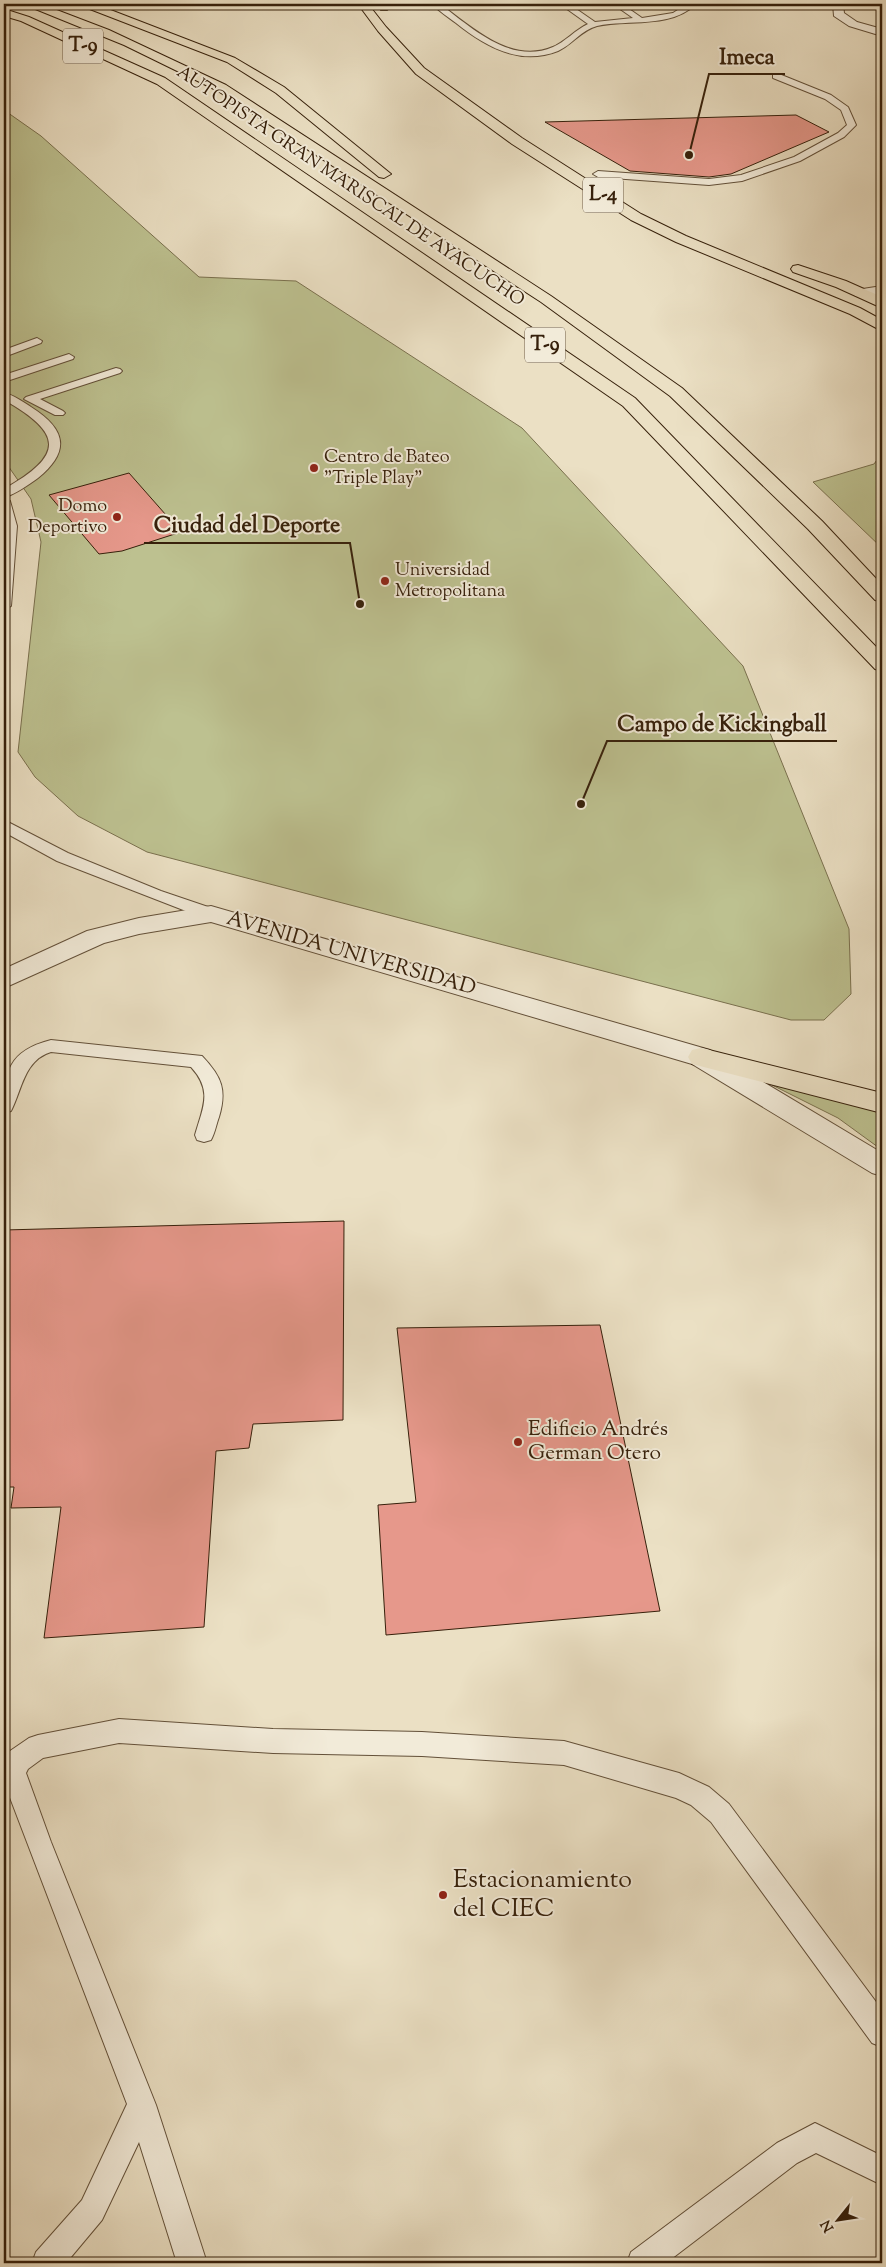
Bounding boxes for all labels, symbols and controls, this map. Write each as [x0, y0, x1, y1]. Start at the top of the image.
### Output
road number: T-9 [63, 28, 103, 64]
callout: Imeca [709, 37, 785, 74]
text: Imeca [719, 43, 776, 75]
street label: AUTOPISTA GRAN MARISCAL DE AYACUCHO [171, 60, 529, 314]
road number: L-4 [583, 178, 623, 212]
road number: T-9 [525, 328, 565, 362]
place label: Centro de Bateo "Triple Play" [324, 445, 450, 492]
marker: Centro de Bateo "Triple Play" [308, 462, 320, 474]
place label: Domo Deportivo [28, 494, 107, 541]
callout: Ciudad del Deporte [144, 506, 350, 543]
marker: Domo Deportivo [111, 511, 123, 523]
text: Ciudad del Deporte [154, 511, 340, 543]
place label: Universidad Metropolitana [395, 558, 505, 605]
marker: Universidad Metropolitana [379, 575, 391, 587]
callout: Campo de Kickingball [607, 704, 837, 741]
text: Campo de Kickingball [617, 710, 828, 742]
street label: AVENIDA UNIVERSIDAD [223, 904, 479, 1004]
place label: Edificio Andrés German Otero [528, 1415, 668, 1469]
marker: Edificio Andrés German Otero [512, 1436, 524, 1448]
place label: Estacionamiento del CIEC [453, 1863, 632, 1928]
marker: Estacionamiento del CIEC [437, 1889, 449, 1901]
north arrow [814, 2194, 864, 2244]
text: N [817, 2216, 840, 2235]

